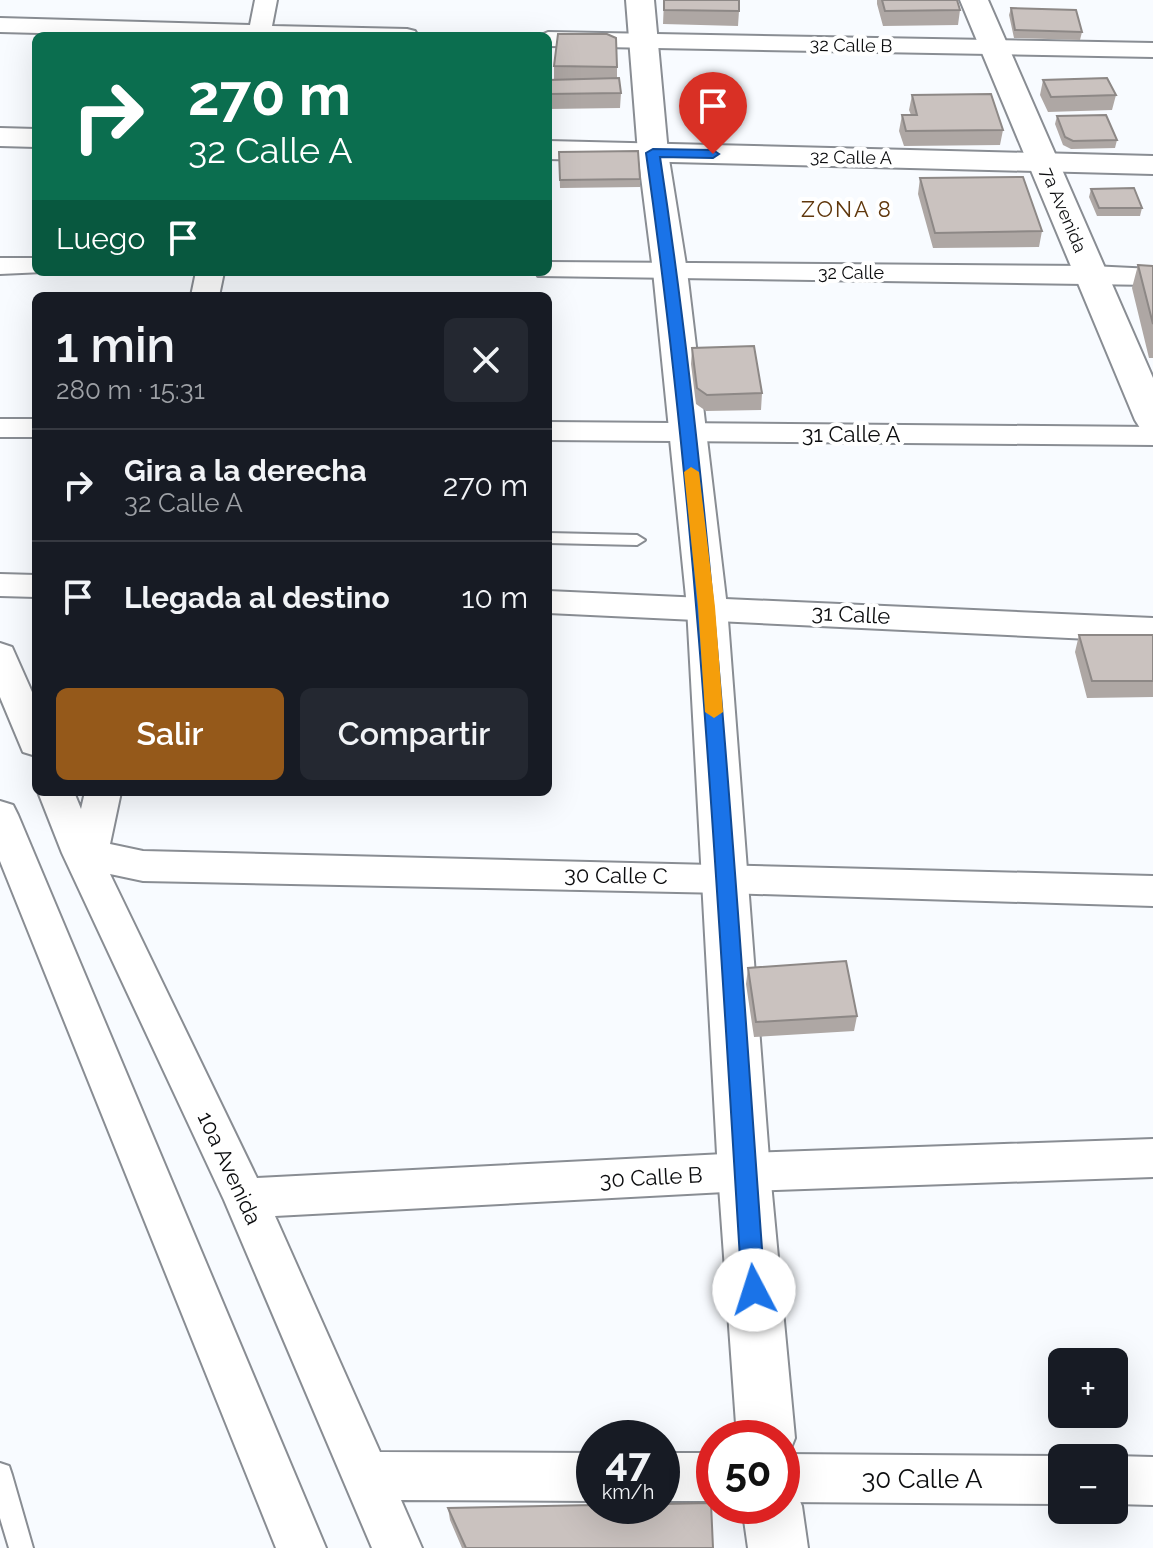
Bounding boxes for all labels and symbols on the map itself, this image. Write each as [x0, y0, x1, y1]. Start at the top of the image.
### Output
street label: 32 Calle B [809, 34, 893, 56]
pin [679, 72, 747, 154]
street label: 32 Calle A [810, 146, 892, 168]
street label: 7a Avenida [1037, 164, 1091, 256]
district label: ZONA 8 [801, 196, 893, 222]
street label: 32 Calle [818, 262, 884, 283]
street label: 31 Calle A [802, 421, 900, 447]
street label: 31 Calle [811, 599, 891, 629]
street label: 30 Calle C [564, 861, 668, 889]
street label: 10a Avenida [193, 1107, 267, 1229]
street label: 30 Calle B [599, 1161, 703, 1193]
position arrow [712, 1248, 796, 1332]
speed limit sign: 50 [696, 1420, 800, 1524]
street label: 30 Calle A [861, 1464, 983, 1494]

